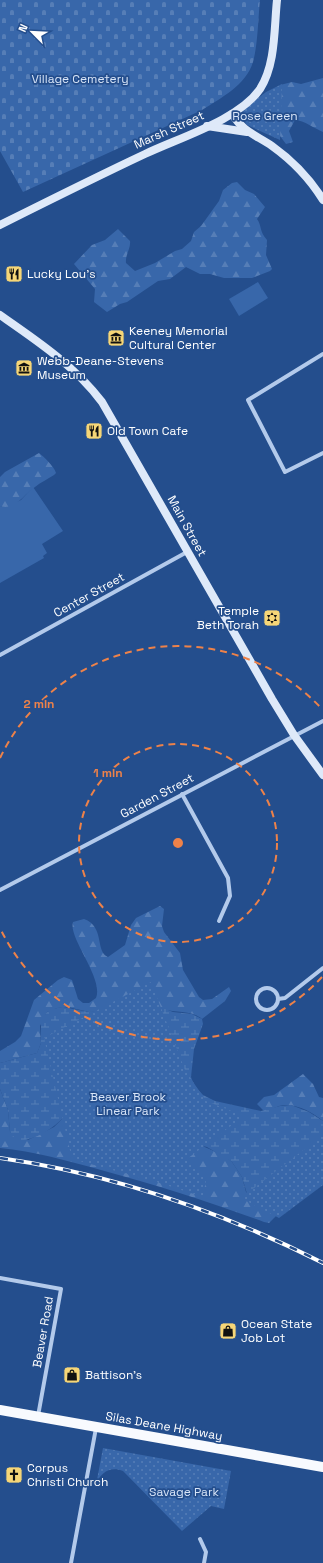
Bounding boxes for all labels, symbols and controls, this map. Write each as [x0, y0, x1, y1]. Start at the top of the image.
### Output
north arrow [12, 12, 52, 52]
text: N [15, 22, 31, 34]
park label: Village Cemetery [31, 71, 129, 87]
street label: Marsh Street [131, 107, 207, 153]
park label: Rose Green [232, 108, 298, 124]
restaurant icon: Lucky Lou's [4, 264, 24, 284]
place label: Lucky Lou's [27, 266, 95, 282]
place label: Keeney Memorial Cultural Center [129, 323, 228, 353]
museum icon: Keeney Memorial Cultural Center [106, 328, 126, 348]
place label: Webb-Deane-Stevens Museum [37, 353, 164, 383]
museum icon: Webb-Deane-Stevens Museum [14, 358, 34, 378]
restaurant icon: Old Town Cafe [84, 421, 104, 441]
place label: Old Town Cafe [107, 423, 188, 439]
street label: Main Street [164, 493, 210, 559]
street label: Center Street [51, 569, 127, 621]
place label: Temple Beth Torah [197, 603, 259, 633]
synagogue icon: Temple Beth Torah [262, 608, 282, 628]
text: 2 min [23, 696, 55, 712]
text: 1 min [93, 765, 123, 781]
street label: Garden Street [117, 770, 197, 822]
centre of rings [171, 836, 185, 850]
park label: Beaver Brook Linear Park [90, 1089, 167, 1119]
street label: Beaver Road [29, 1295, 57, 1369]
place label: Ocean State Job Lot [241, 1316, 312, 1346]
shop icon: Ocean State Job Lot [218, 1321, 238, 1341]
shop icon: Battison's [62, 1365, 82, 1385]
place label: Battison's [85, 1367, 142, 1383]
street label: Silas Deane Highway [104, 1408, 224, 1444]
place label: Corpus Christi Church [27, 1460, 108, 1490]
church icon: Corpus Christi Church [4, 1465, 24, 1485]
park label: Savage Park [149, 1484, 219, 1500]

